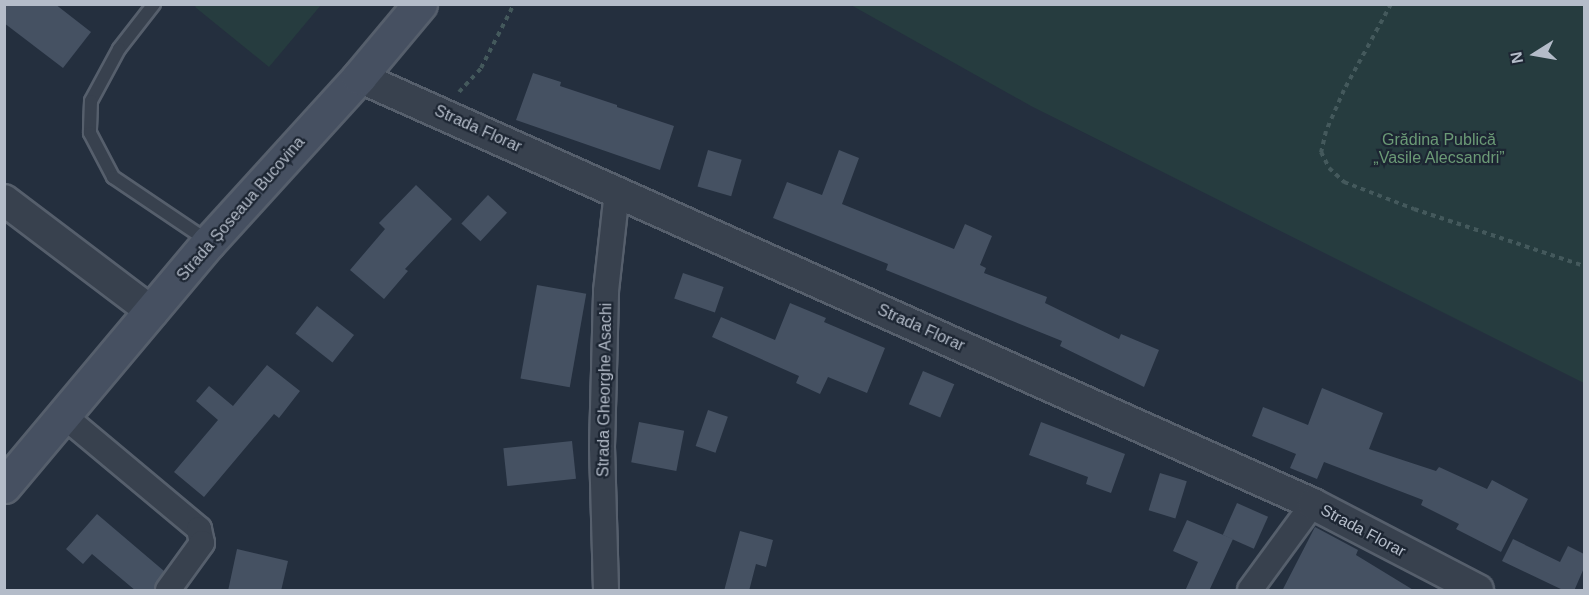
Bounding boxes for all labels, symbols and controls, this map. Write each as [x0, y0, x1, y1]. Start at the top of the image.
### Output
north arrow [1505, 24, 1565, 84]
text: N [1507, 50, 1526, 65]
street label: Strada Florar [431, 101, 525, 157]
park label: Grădina Publică „Vasile Alecsandri” [1373, 130, 1505, 168]
street label: Strada Șoseaua Bucovina [173, 133, 309, 285]
street label: Strada Florar [874, 300, 968, 356]
street label: Strada Gheorghe Asachi [594, 302, 616, 478]
street label: Strada Florar [1317, 501, 1409, 561]

